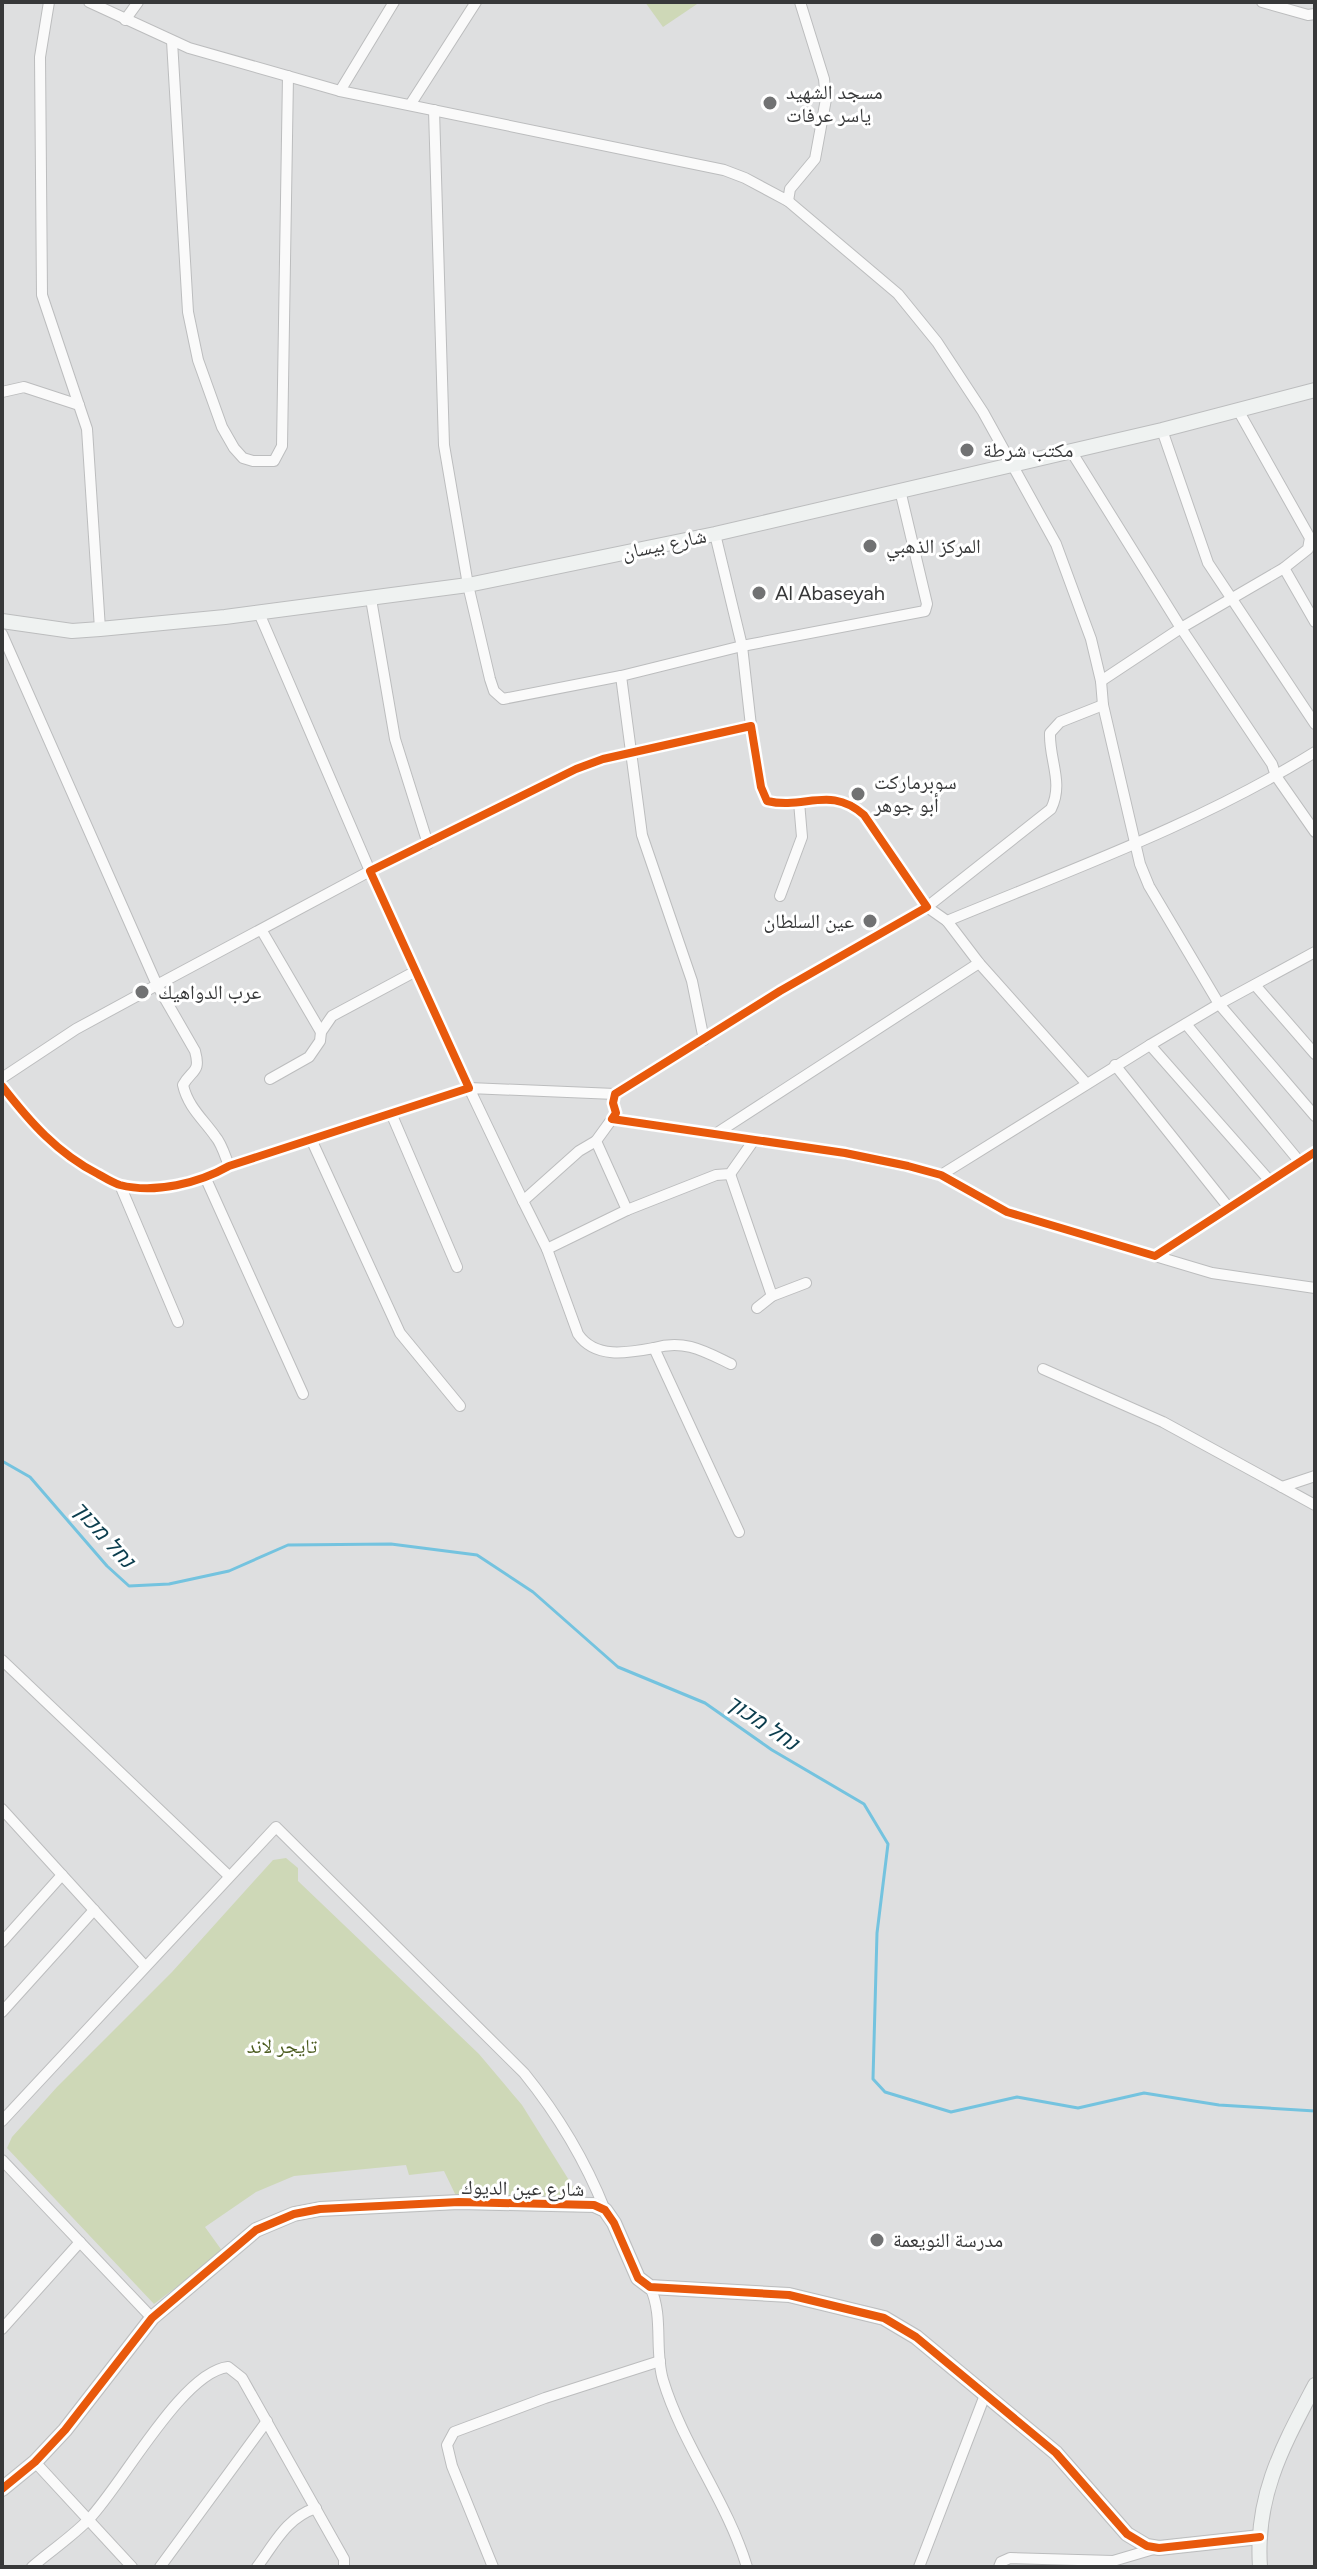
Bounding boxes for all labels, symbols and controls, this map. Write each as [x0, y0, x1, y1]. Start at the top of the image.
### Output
place label: مسجد الشهيد ياسر عرفات [786, 80, 883, 127]
marker: مسجد الشهيد ياسر عرفات [761, 94, 779, 112]
place label: مكتب شرطة [983, 438, 1073, 462]
marker: مكتب شرطة [958, 441, 976, 459]
street label: شارع بيسان [620, 523, 709, 566]
place label: المركز الذهبي [886, 534, 981, 562]
marker: المركز الذهبي [861, 537, 879, 555]
place label: Al Abaseyah [775, 581, 885, 605]
marker: Al Abaseyah [750, 584, 768, 602]
place label: سوبرماركت أبو جوهر [873, 770, 957, 817]
marker: سوبرماركت أبو جوهر [849, 785, 867, 803]
place label: عين السلطان [764, 909, 854, 933]
marker: عين السلطان [861, 912, 879, 930]
place label: عرب الدواهيك [158, 980, 261, 1004]
marker: عرب الدواهيك [133, 983, 151, 1001]
water label: נחל מכוך [66, 1495, 142, 1575]
water label: נחל מכוך [721, 1689, 806, 1757]
park label: تايجر لاند [247, 2034, 317, 2058]
street label: شارع عين الديوك [461, 2175, 585, 2202]
place label: مدرسة النويعمة [893, 2228, 1003, 2252]
marker: مدرسة النويعمة [868, 2231, 886, 2249]

